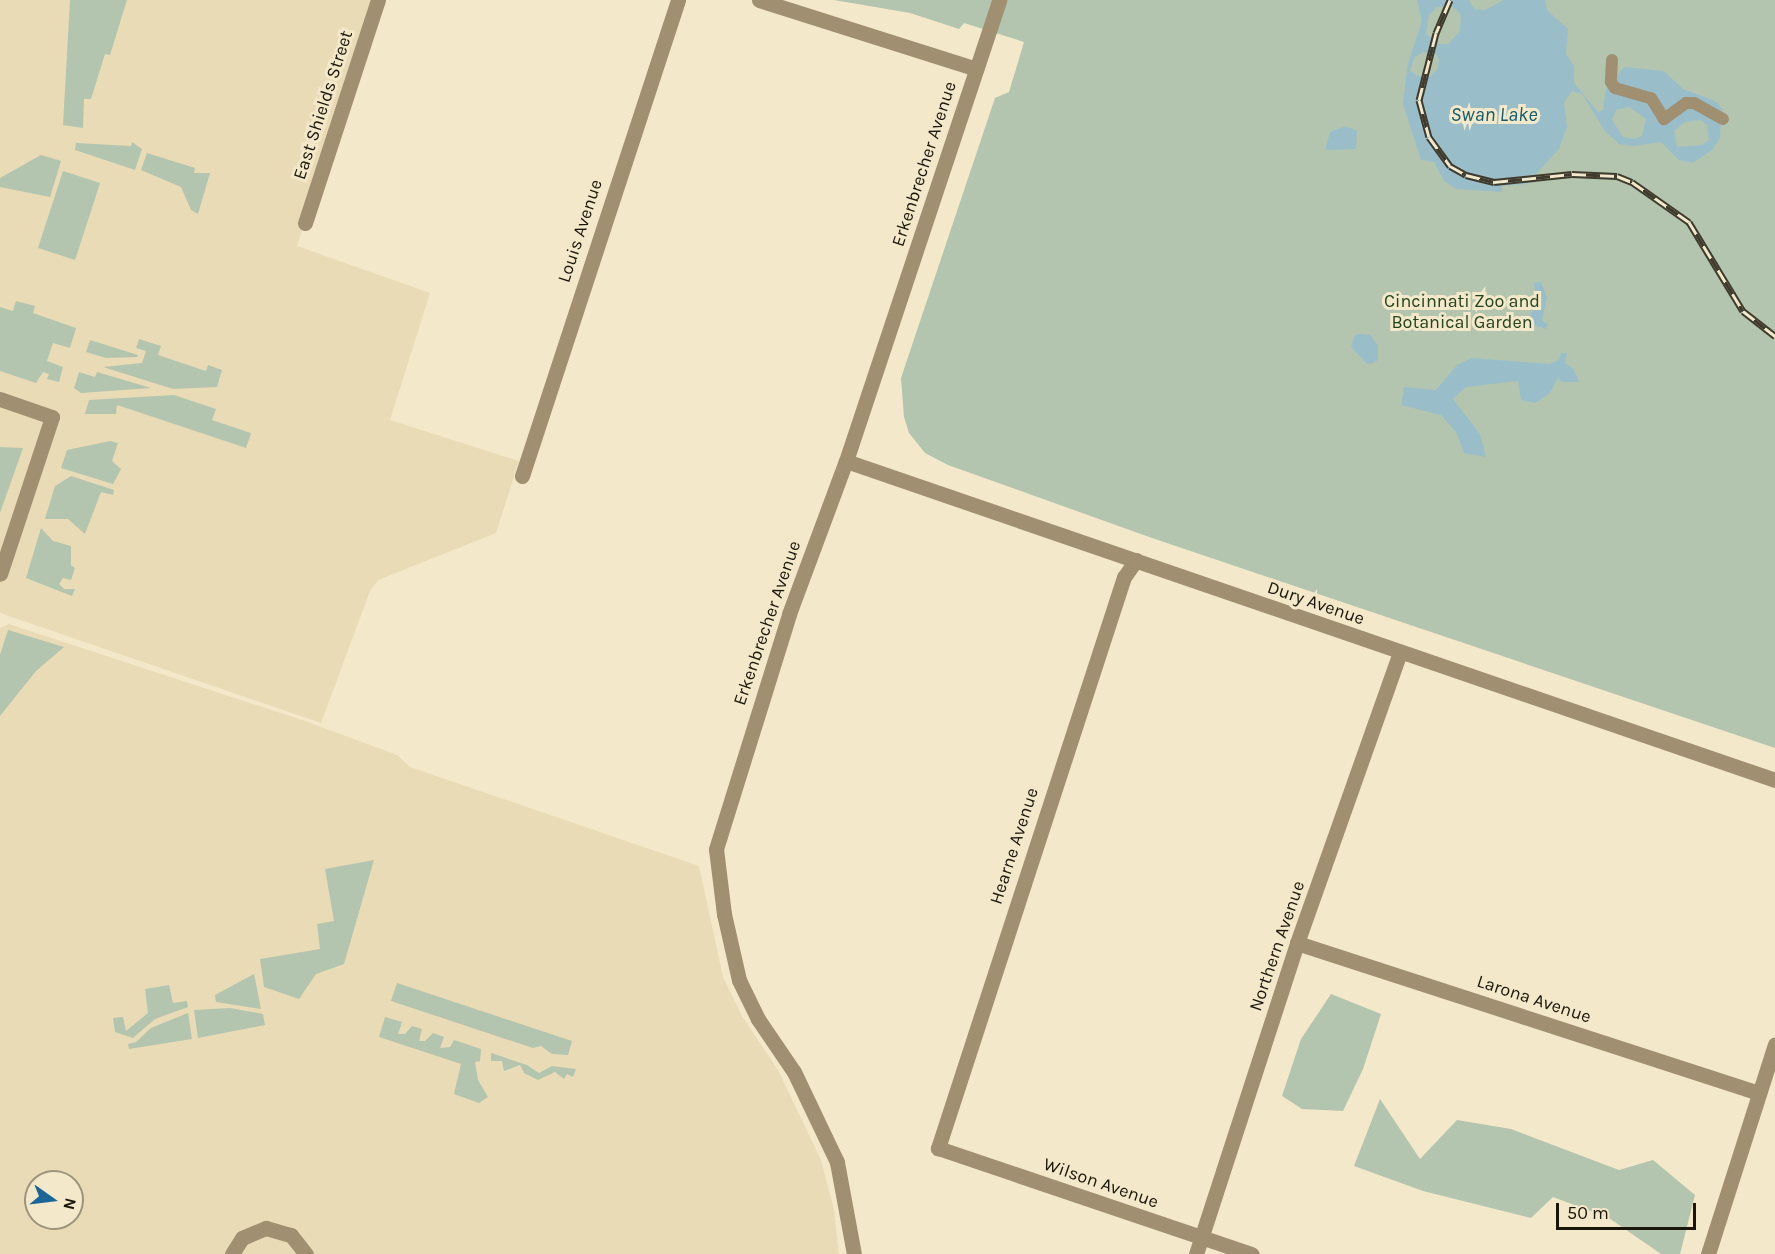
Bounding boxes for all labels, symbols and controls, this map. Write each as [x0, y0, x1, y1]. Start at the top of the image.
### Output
street label: East Shields Street [289, 28, 357, 182]
street label: Erkenbrecher Avenue [887, 79, 961, 249]
water label: Swan Lake [1450, 102, 1538, 126]
street label: Louis Avenue [553, 177, 607, 285]
park label: Cincinnati Zoo and Botanical Garden [1384, 291, 1540, 334]
street label: Erkenbrecher Avenue [729, 538, 805, 708]
street label: Dury Avenue [1265, 576, 1367, 630]
street label: Hearne Avenue [985, 785, 1043, 907]
street label: Northern Avenue [1245, 878, 1309, 1014]
street label: Larona Avenue [1474, 970, 1594, 1028]
street label: Wilson Avenue [1041, 1153, 1161, 1213]
north arrow [24, 1170, 84, 1230]
scale bar [1559, 1191, 1698, 1229]
text: N [59, 1196, 81, 1212]
text: 50 m [1567, 1202, 1609, 1224]

